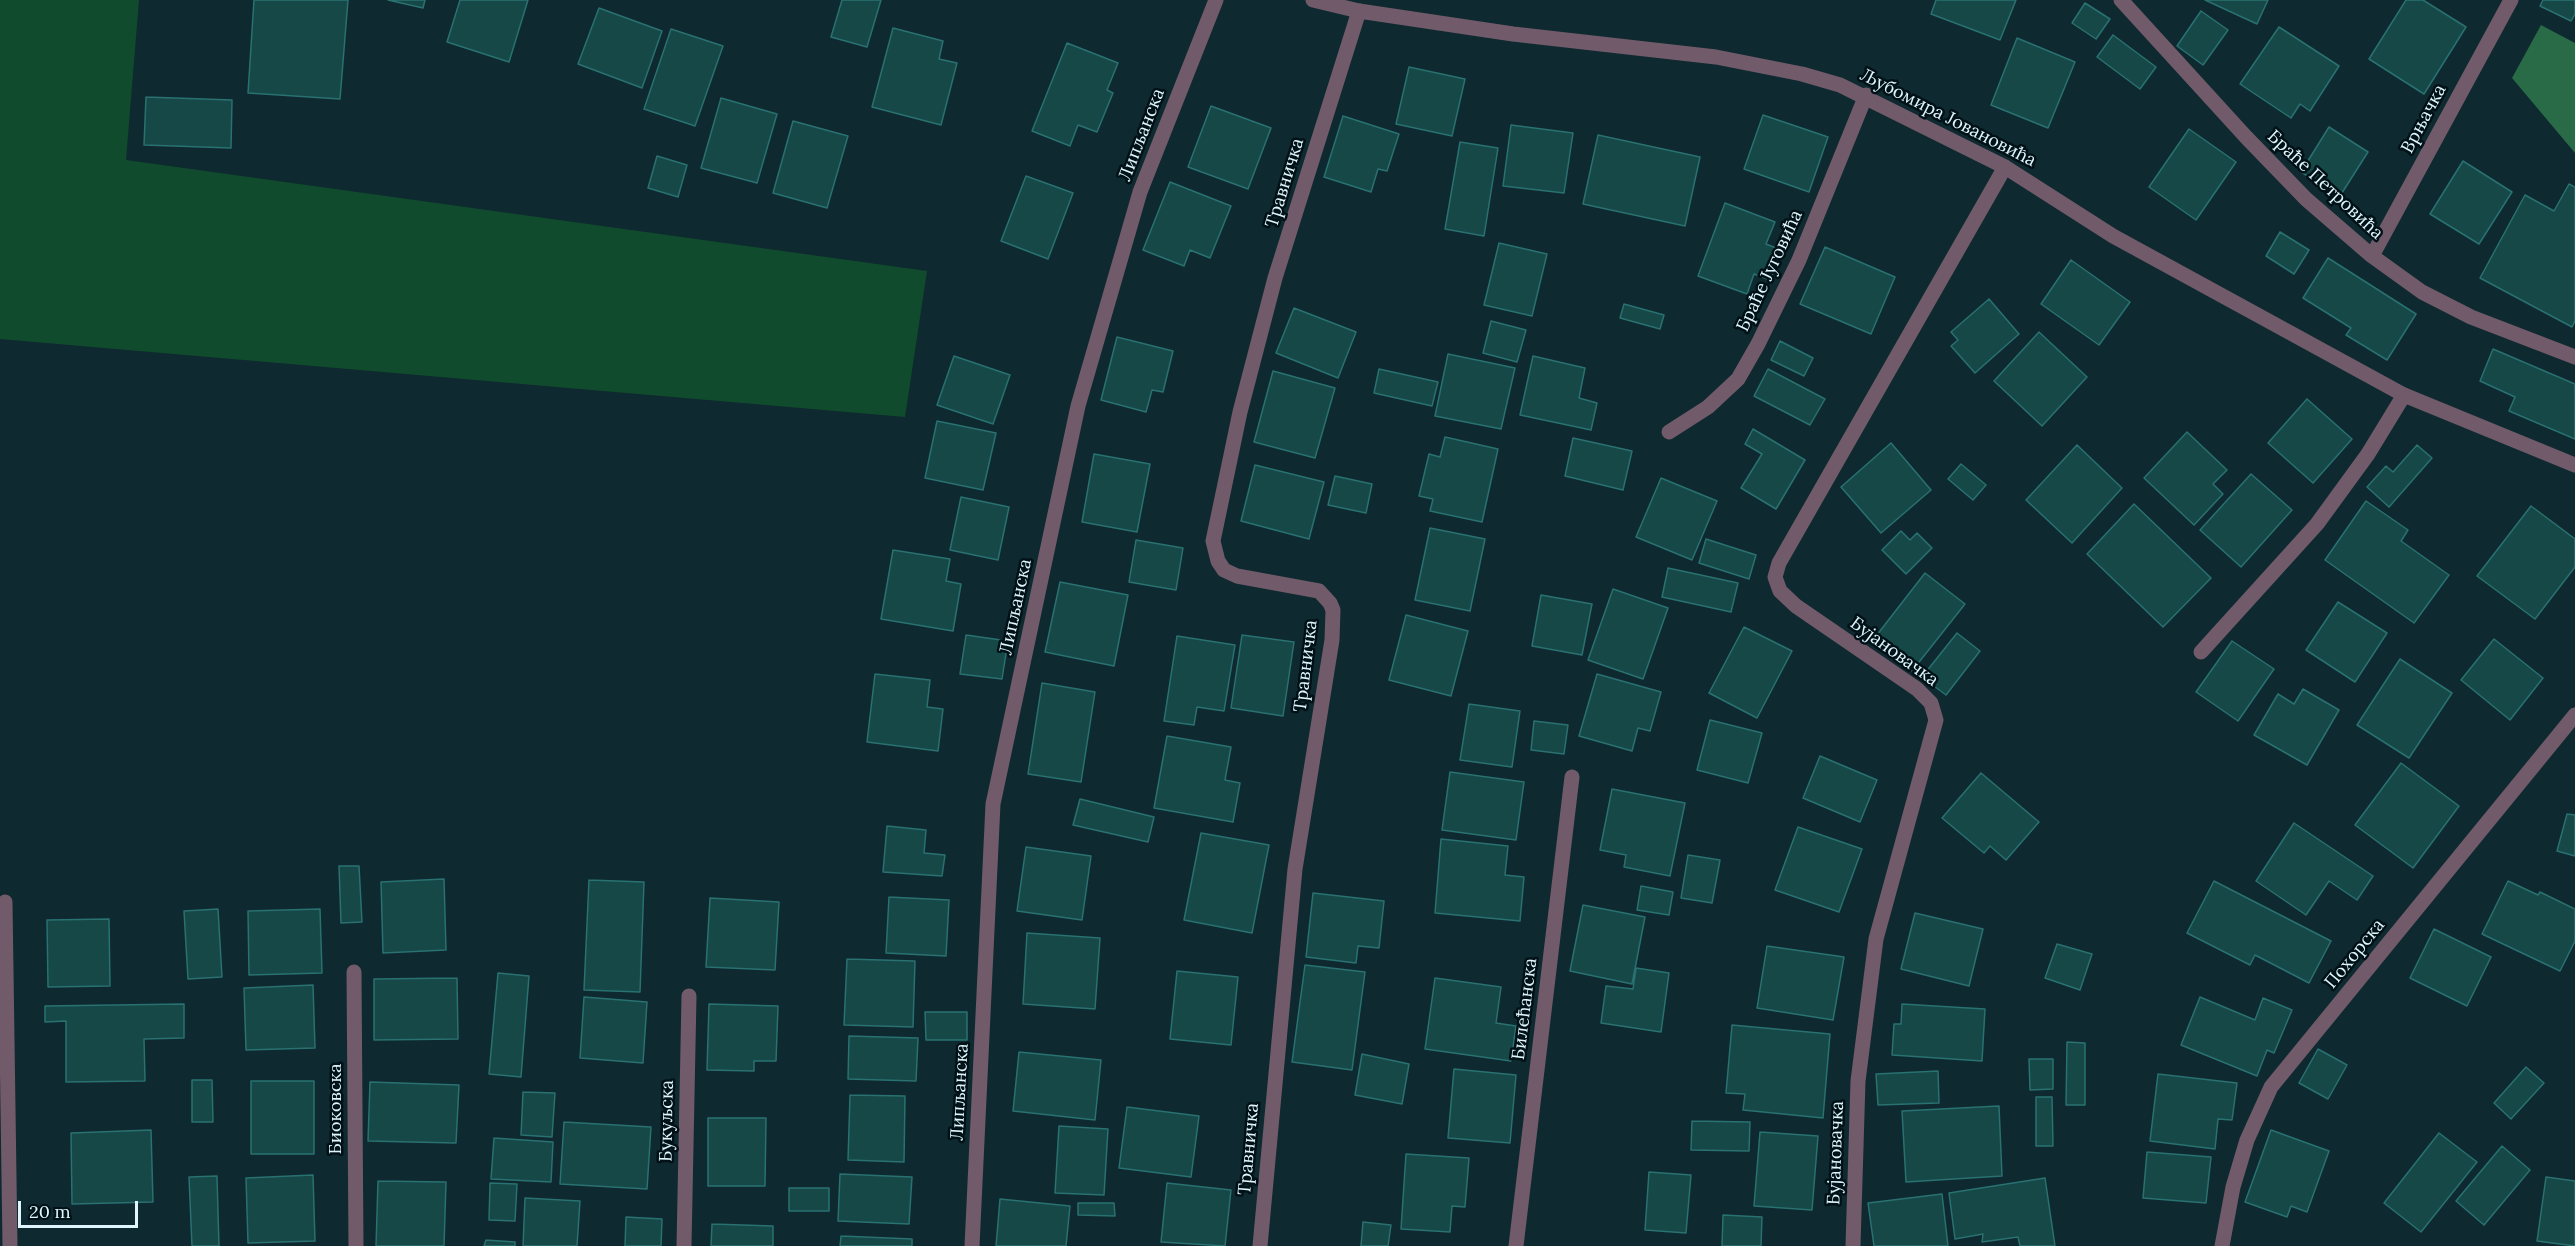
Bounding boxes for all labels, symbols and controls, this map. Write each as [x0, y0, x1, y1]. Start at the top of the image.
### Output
street label: Љубомира Јовановића [1856, 64, 2040, 172]
street label: Врњачка [2397, 81, 2451, 157]
street label: Липљанска [1114, 86, 1170, 184]
street label: Браће Петровића [2263, 126, 2387, 244]
street label: Травничка [1261, 136, 1309, 230]
street label: Браће Југовића [1732, 207, 1808, 335]
street label: Липљанска [995, 557, 1037, 657]
street label: Бујановачка [1846, 613, 1942, 691]
street label: Травничка [1290, 619, 1322, 713]
street label: Похорска [2320, 915, 2390, 993]
street label: Билећанска [1508, 957, 1542, 1061]
street label: Липљанска [947, 1043, 973, 1141]
street label: Биоковска [325, 1064, 347, 1154]
street label: Букуљска [655, 1080, 679, 1162]
street label: Бујановачка [1823, 1101, 1849, 1205]
street label: Травничка [1234, 1102, 1264, 1196]
scale bar [21, 1189, 141, 1227]
text: 20 m [29, 1200, 71, 1223]

